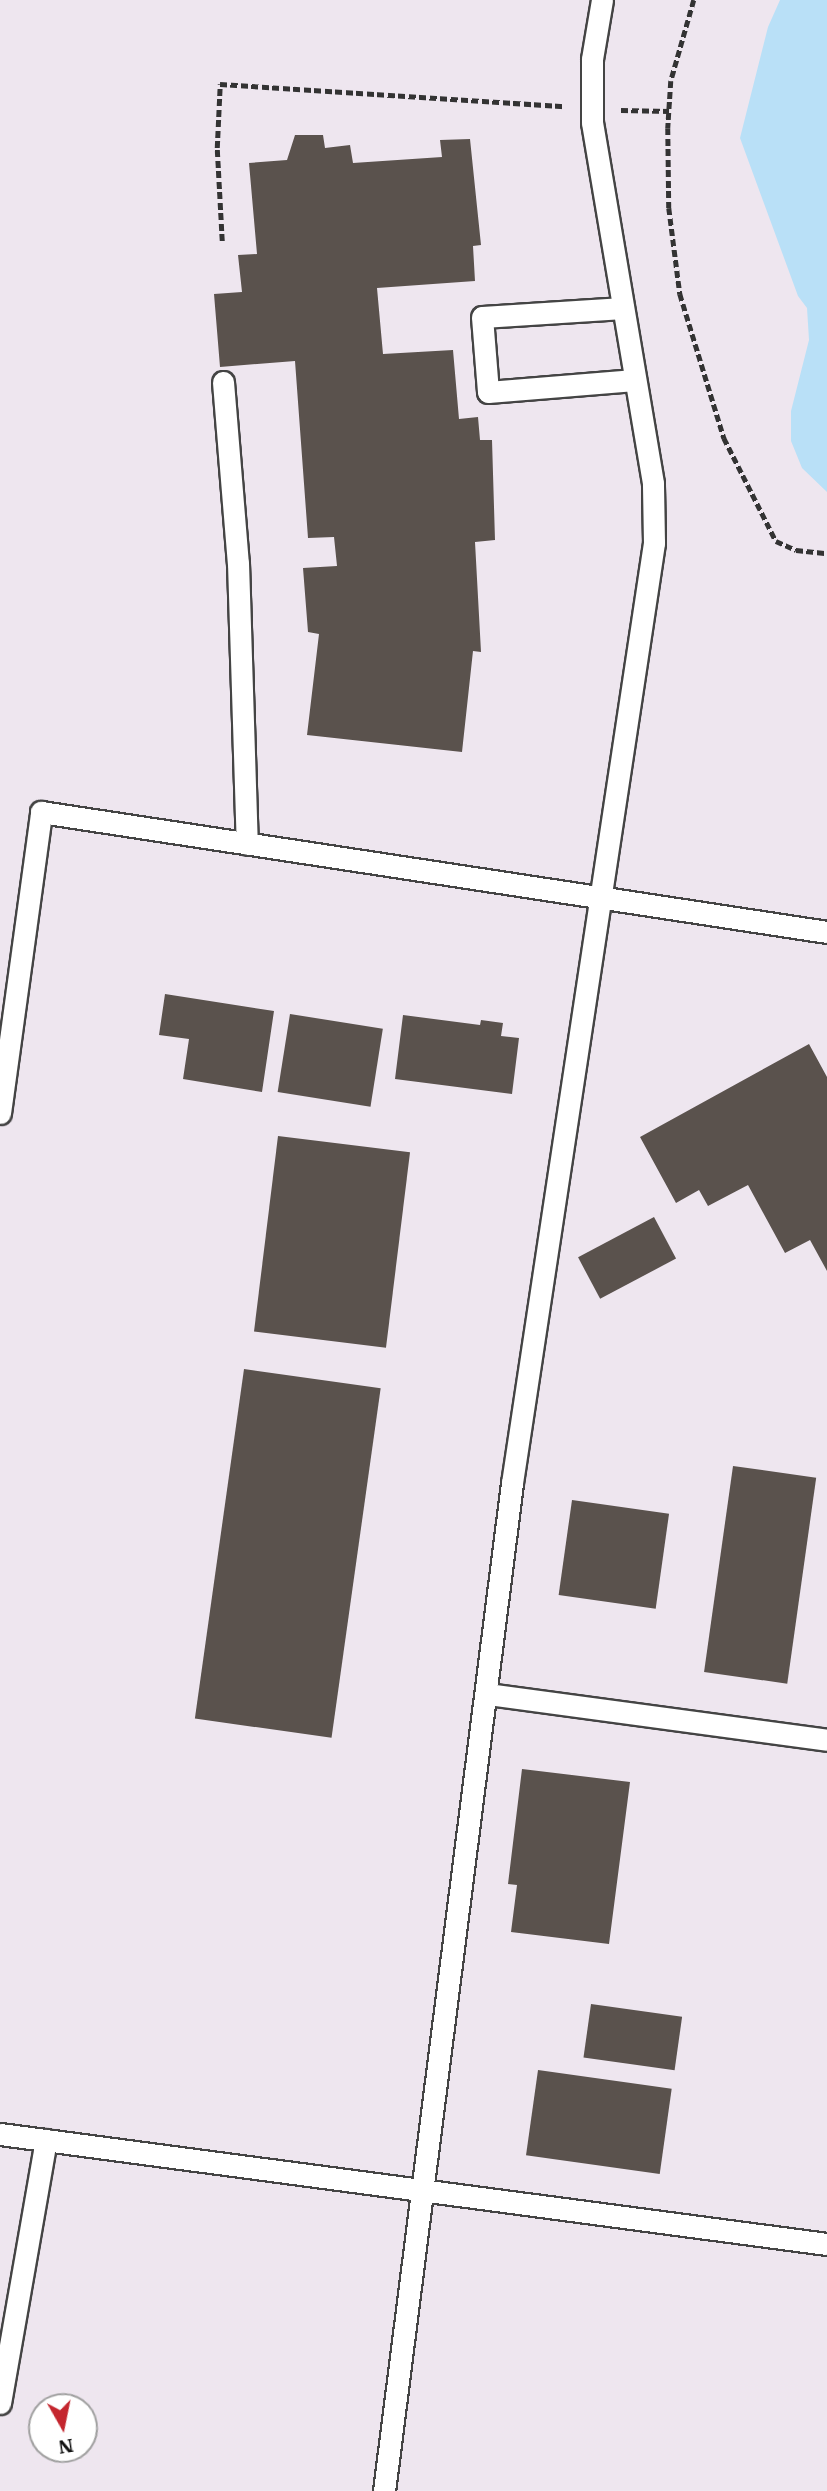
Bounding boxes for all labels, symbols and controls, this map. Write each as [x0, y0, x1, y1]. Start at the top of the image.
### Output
north arrow [28, 2393, 98, 2463]
text: N [57, 2434, 75, 2460]

